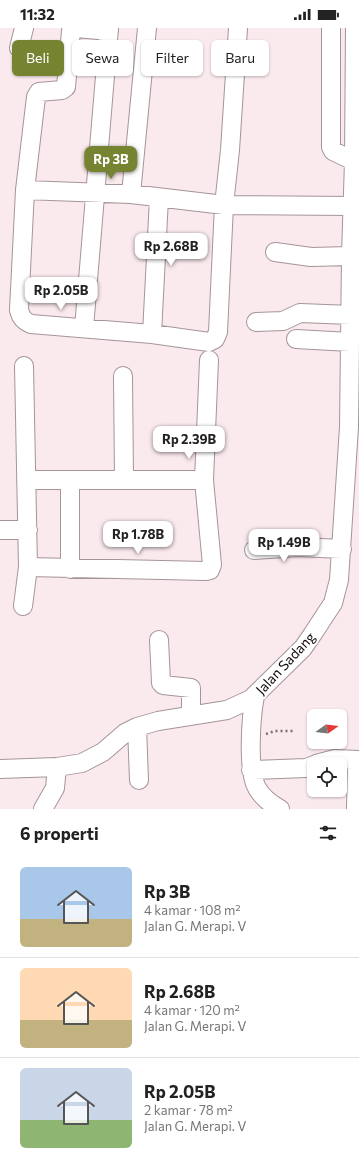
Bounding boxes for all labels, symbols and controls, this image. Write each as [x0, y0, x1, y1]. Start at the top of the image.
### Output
text: 11:32 [20, 5, 55, 23]
chip: Beli [12, 40, 64, 76]
chip: Sewa [72, 40, 133, 76]
chip: Filter [141, 40, 203, 76]
chip: Baru [211, 40, 269, 76]
pin: Rp 3B [83, 146, 139, 180]
text: Rp 3B [93, 151, 129, 167]
pin: Rp 2.68B [130, 233, 212, 267]
text: Rp 2.68B [144, 238, 198, 254]
pin: Rp 2.05B [20, 277, 102, 311]
text: Rp 2.05B [34, 282, 88, 298]
pin: Rp 2.39B [148, 426, 230, 460]
text: Rp 2.39B [162, 431, 216, 447]
pin: Rp 1.78B [97, 521, 179, 555]
text: Rp 1.78B [112, 526, 164, 542]
pin: Rp 1.49B [243, 529, 325, 563]
text: Rp 1.49B [258, 534, 311, 550]
street label: Jalan Sadang [252, 628, 319, 698]
north arrow [307, 709, 347, 749]
map controls [307, 709, 347, 797]
button: locate [307, 757, 347, 797]
icon: filters [317, 822, 339, 844]
text: 6 properti [20, 823, 99, 844]
text: Rp 3B [144, 881, 190, 902]
icon: home [52, 883, 100, 931]
text: 4 kamar · 108 m² [144, 902, 241, 918]
text: Jalan G. Merapi. V [144, 918, 246, 934]
text: Rp 2.68B [144, 981, 215, 1002]
icon: home [52, 984, 100, 1032]
text: 4 kamar · 120 m² [144, 1002, 240, 1018]
text: Jalan G. Merapi. V [144, 1018, 246, 1034]
text: Rp 2.05B [144, 1081, 215, 1102]
icon: home [52, 1084, 100, 1132]
text: 2 kamar · 78 m² [144, 1102, 233, 1118]
text: Jalan G. Merapi. V [144, 1118, 246, 1134]

